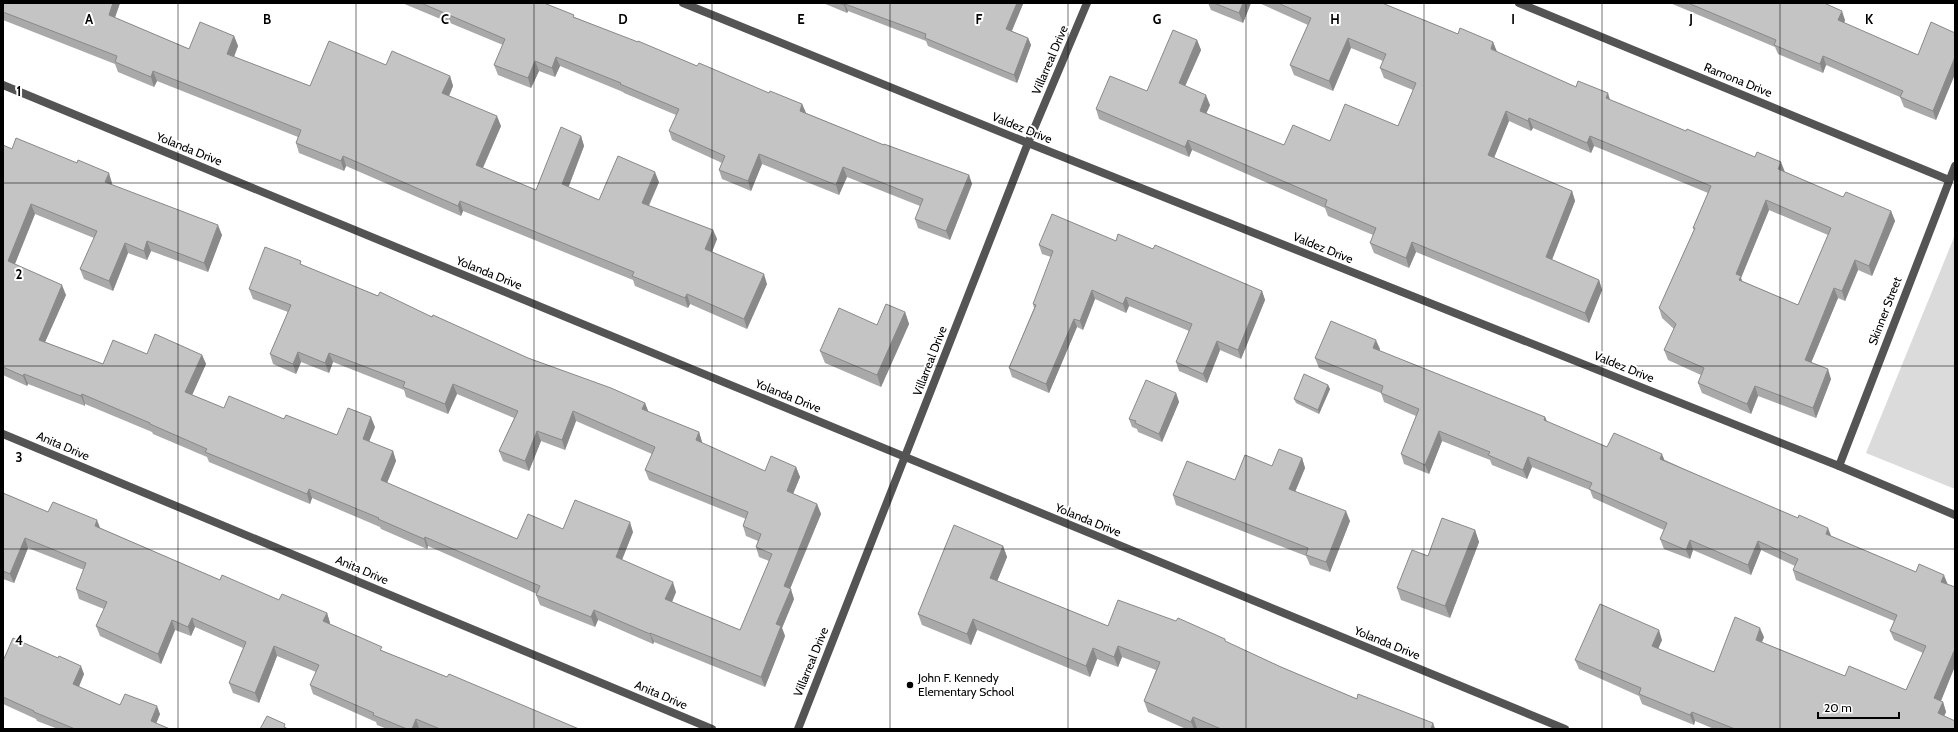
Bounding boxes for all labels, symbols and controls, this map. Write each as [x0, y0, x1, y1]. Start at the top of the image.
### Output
text: A [85, 11, 94, 27]
text: B [263, 11, 271, 27]
text: C [441, 11, 449, 27]
text: D [618, 11, 628, 27]
text: E [797, 11, 805, 27]
text: F [976, 11, 983, 27]
text: G [1153, 11, 1162, 27]
text: H [1330, 11, 1340, 27]
text: I [1511, 11, 1515, 27]
text: J [1688, 11, 1693, 27]
text: K [1865, 11, 1874, 27]
street label: Villarreal Drive [1028, 23, 1071, 97]
street label: Ramona Drive [1702, 59, 1774, 100]
text: 1 [17, 83, 21, 99]
street label: Valdez Drive [990, 109, 1054, 146]
street label: Yolanda Drive [153, 128, 224, 169]
street label: Valdez Drive [1291, 229, 1355, 266]
street label: Yolanda Drive [453, 252, 524, 293]
text: 2 [16, 266, 23, 282]
street label: Skinner Street [1865, 275, 1904, 347]
street label: Villarreal Drive [909, 324, 950, 398]
street label: Valdez Drive [1592, 348, 1656, 385]
street label: Yolanda Drive [752, 375, 823, 416]
street label: Anita Drive [34, 428, 92, 463]
text: 3 [15, 449, 23, 465]
street label: Yolanda Drive [1052, 499, 1123, 540]
street label: Anita Drive [333, 552, 391, 587]
street label: Yolanda Drive [1351, 622, 1422, 663]
street label: Villarreal Drive [790, 625, 831, 699]
text: 4 [15, 632, 23, 648]
place label: John F. Kennedy Elementary School [917, 670, 1014, 699]
street label: Anita Drive [632, 677, 690, 712]
marker: John F. Kennedy Elementary School [905, 680, 915, 690]
scale bar [1818, 694, 1899, 720]
text: 20 m [1824, 700, 1852, 715]

